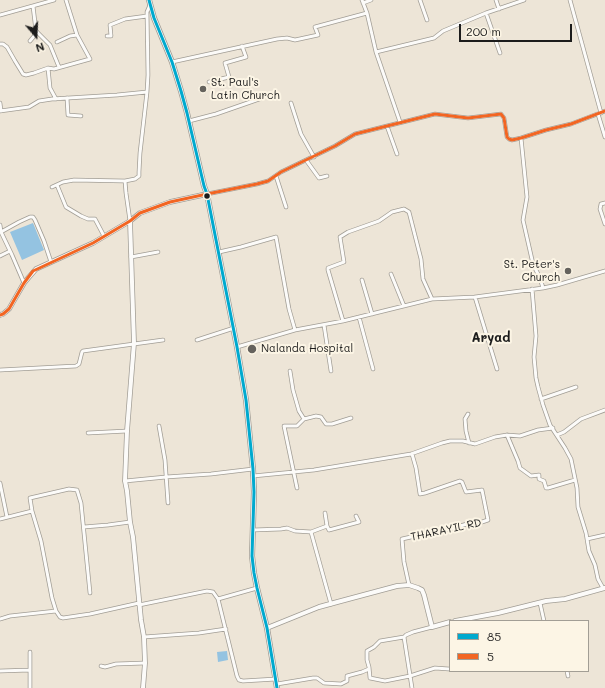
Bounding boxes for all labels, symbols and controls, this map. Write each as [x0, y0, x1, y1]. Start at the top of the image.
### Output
north arrow [16, 16, 56, 56]
scale bar [461, 16, 574, 42]
text: 200 m [466, 23, 501, 39]
text: N [34, 39, 46, 56]
place label: St. Paul's Latin Church [211, 76, 280, 102]
marker: St. Paul's Latin Church [198, 84, 208, 94]
unlabelled marker [202, 191, 212, 201]
place label: St. Peter's Church [504, 258, 560, 284]
marker: St. Peter's Church [563, 266, 573, 276]
district label: Aryad [471, 330, 511, 346]
place label: Nalanda Hospital [261, 342, 353, 356]
marker: Nalanda Hospital [246, 343, 258, 355]
street label: THARAYIL RD [409, 516, 483, 544]
legend [449, 620, 589, 672]
text: 85 [487, 628, 501, 644]
text: 5 [487, 648, 494, 664]

